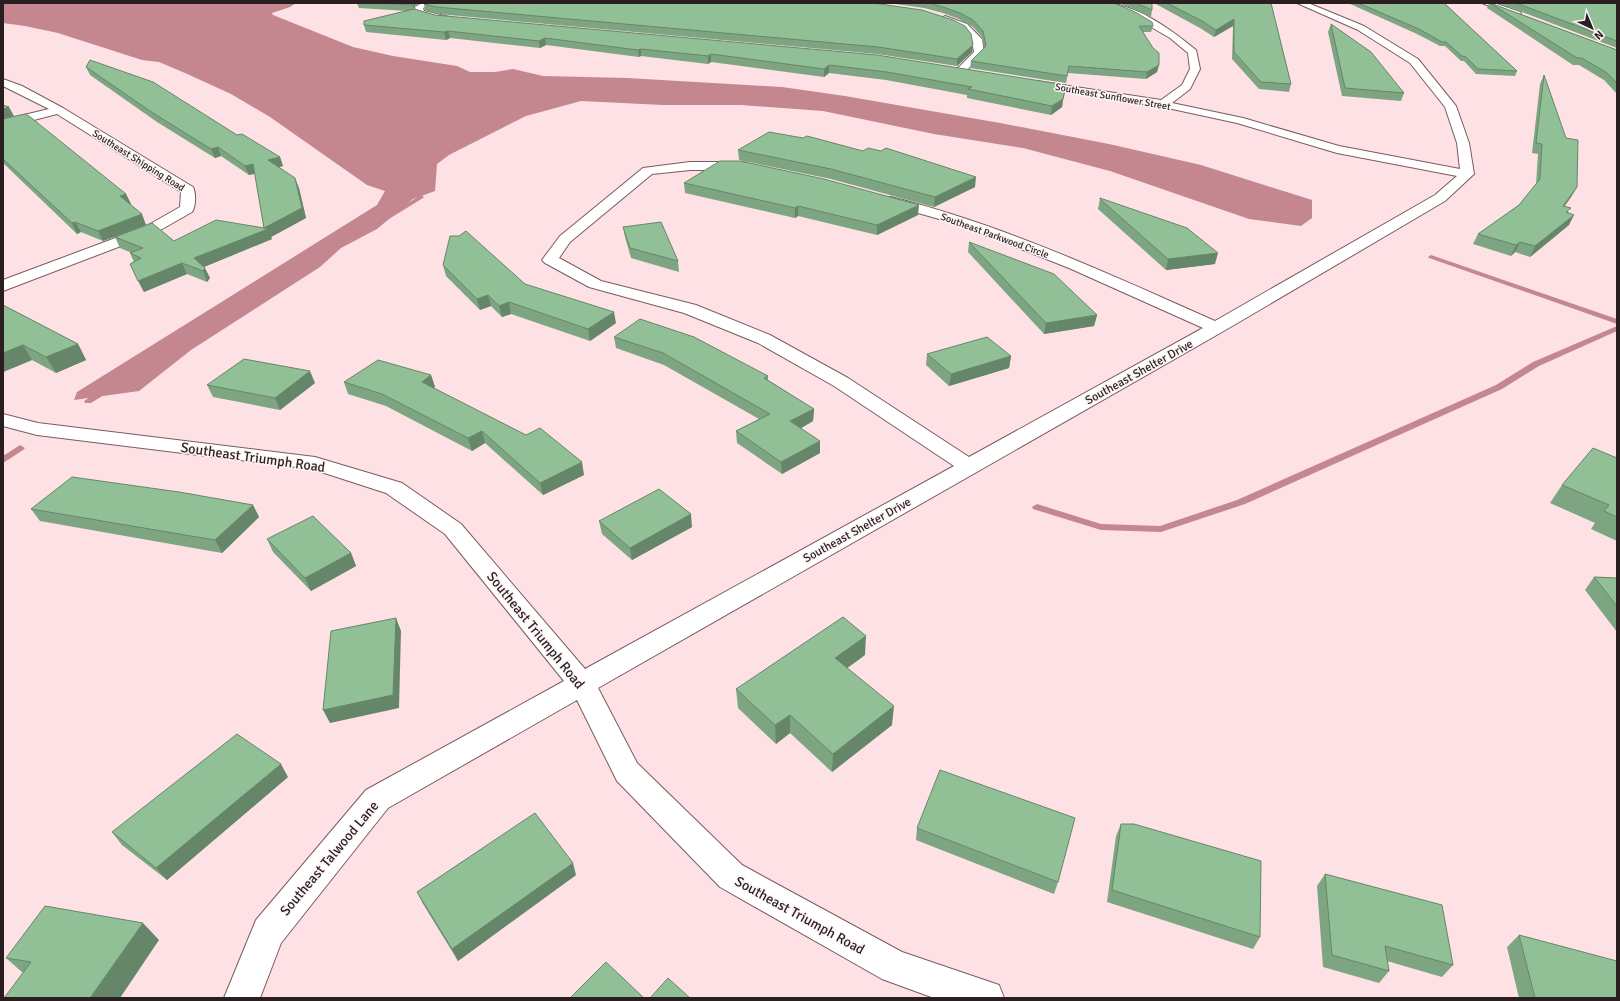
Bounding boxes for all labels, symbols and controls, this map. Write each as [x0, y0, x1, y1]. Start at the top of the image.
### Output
north arrow [1572, 8, 1612, 48]
text: N [1591, 27, 1606, 42]
street label: Southeast Sunflower Street [1054, 81, 1172, 113]
street label: Southeast Shipping Road [90, 127, 187, 194]
street label: Southeast Parkwood Circle [939, 211, 1050, 261]
street label: Southeast Shelter Drive [1083, 337, 1196, 408]
street label: Southeast Triumph Road [180, 439, 326, 476]
street label: Southeast Shelter Drive [801, 495, 914, 566]
street label: Southeast Triumph Road [483, 568, 588, 692]
street label: Southeast Talwood Lane [276, 798, 382, 919]
street label: Southeast Triumph Road [732, 873, 868, 958]

